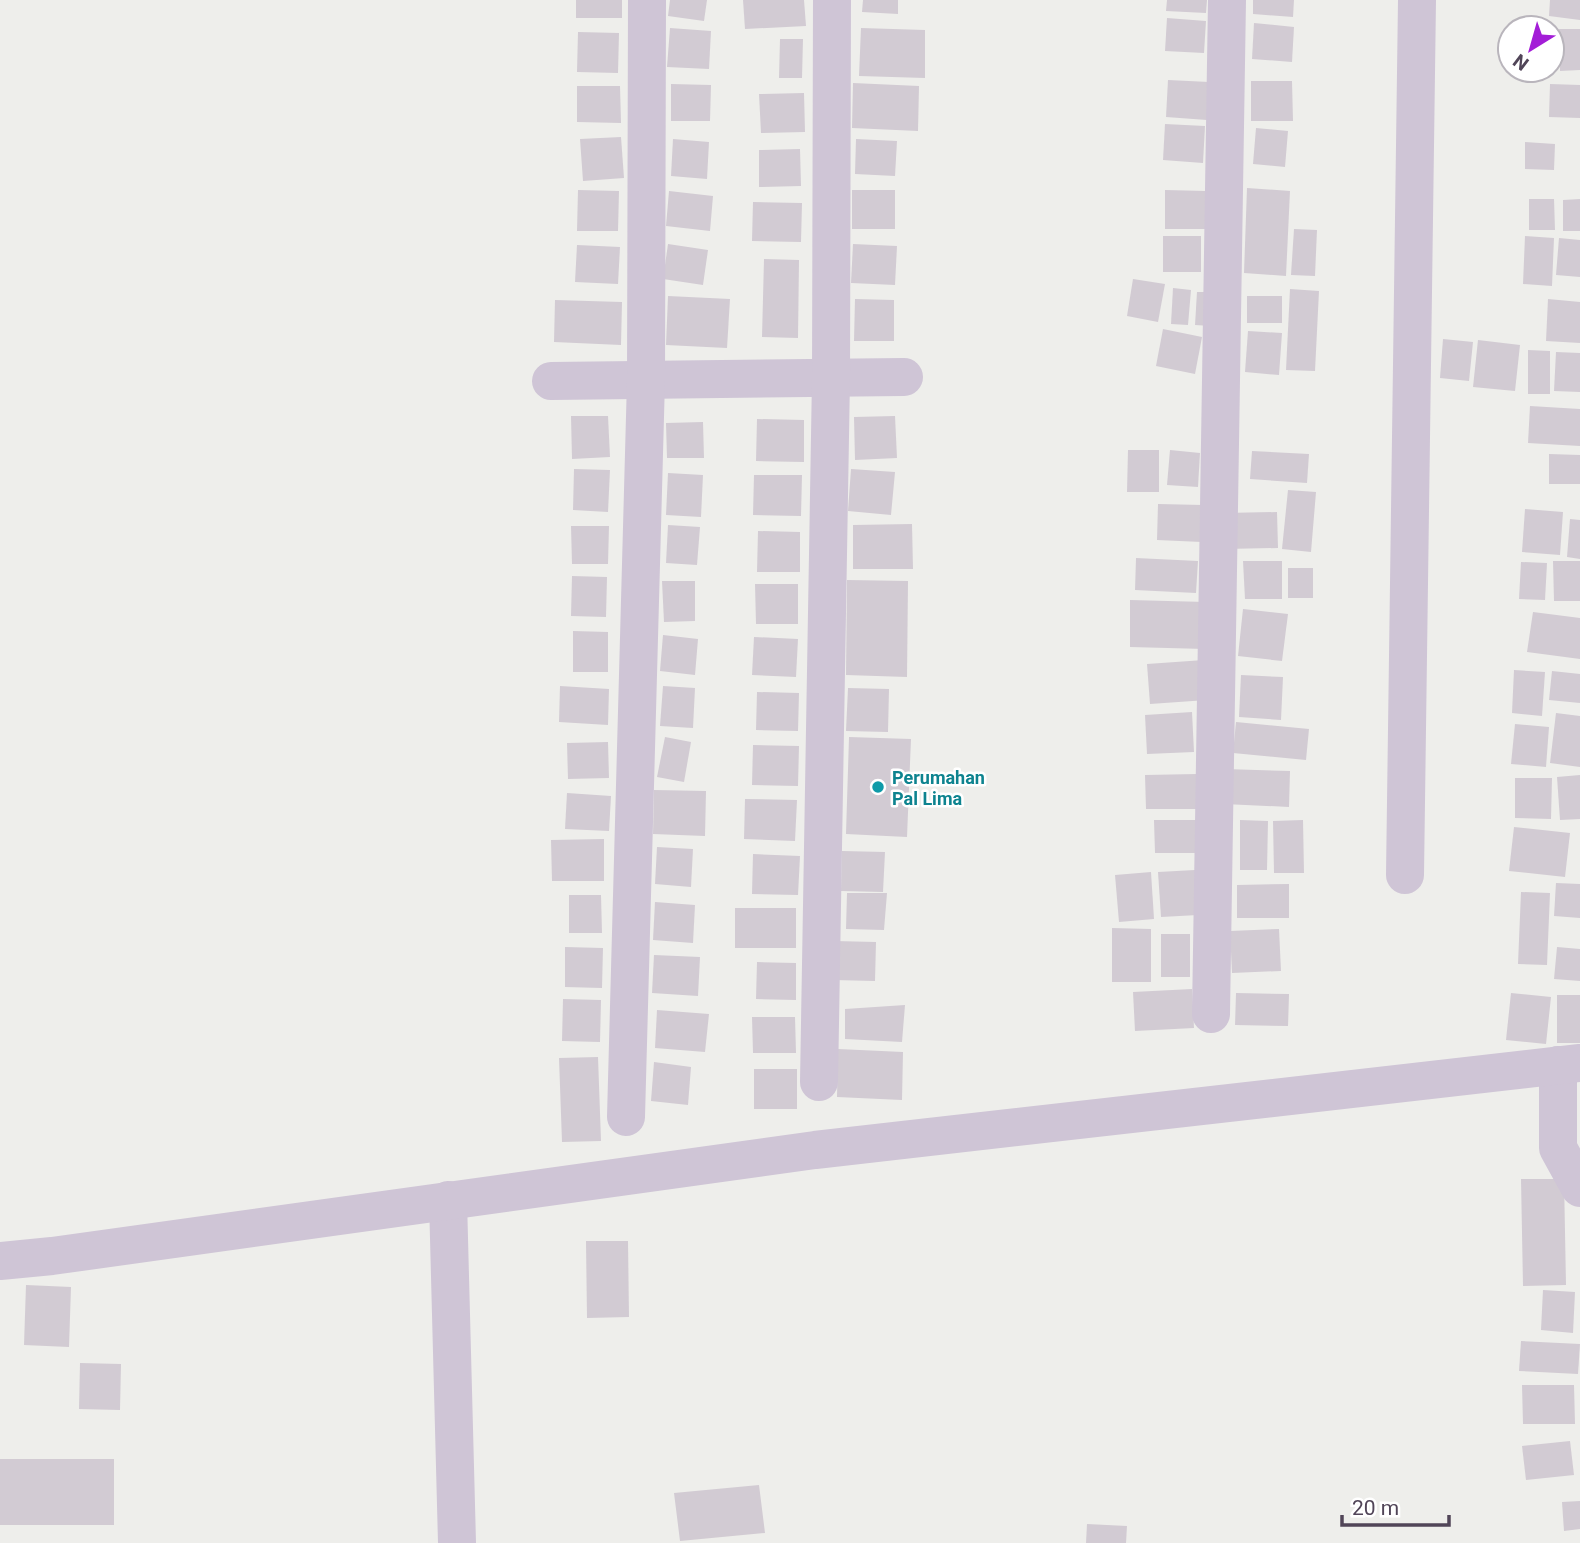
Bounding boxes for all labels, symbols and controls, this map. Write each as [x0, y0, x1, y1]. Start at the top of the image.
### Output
north arrow [1496, 14, 1566, 84]
text: N [1509, 49, 1533, 75]
place label: Perumahan Pal Lima [892, 767, 985, 809]
marker: Perumahan Pal Lima [870, 779, 886, 795]
scale bar [1342, 1484, 1449, 1528]
text: 20 m [1352, 1496, 1399, 1520]

